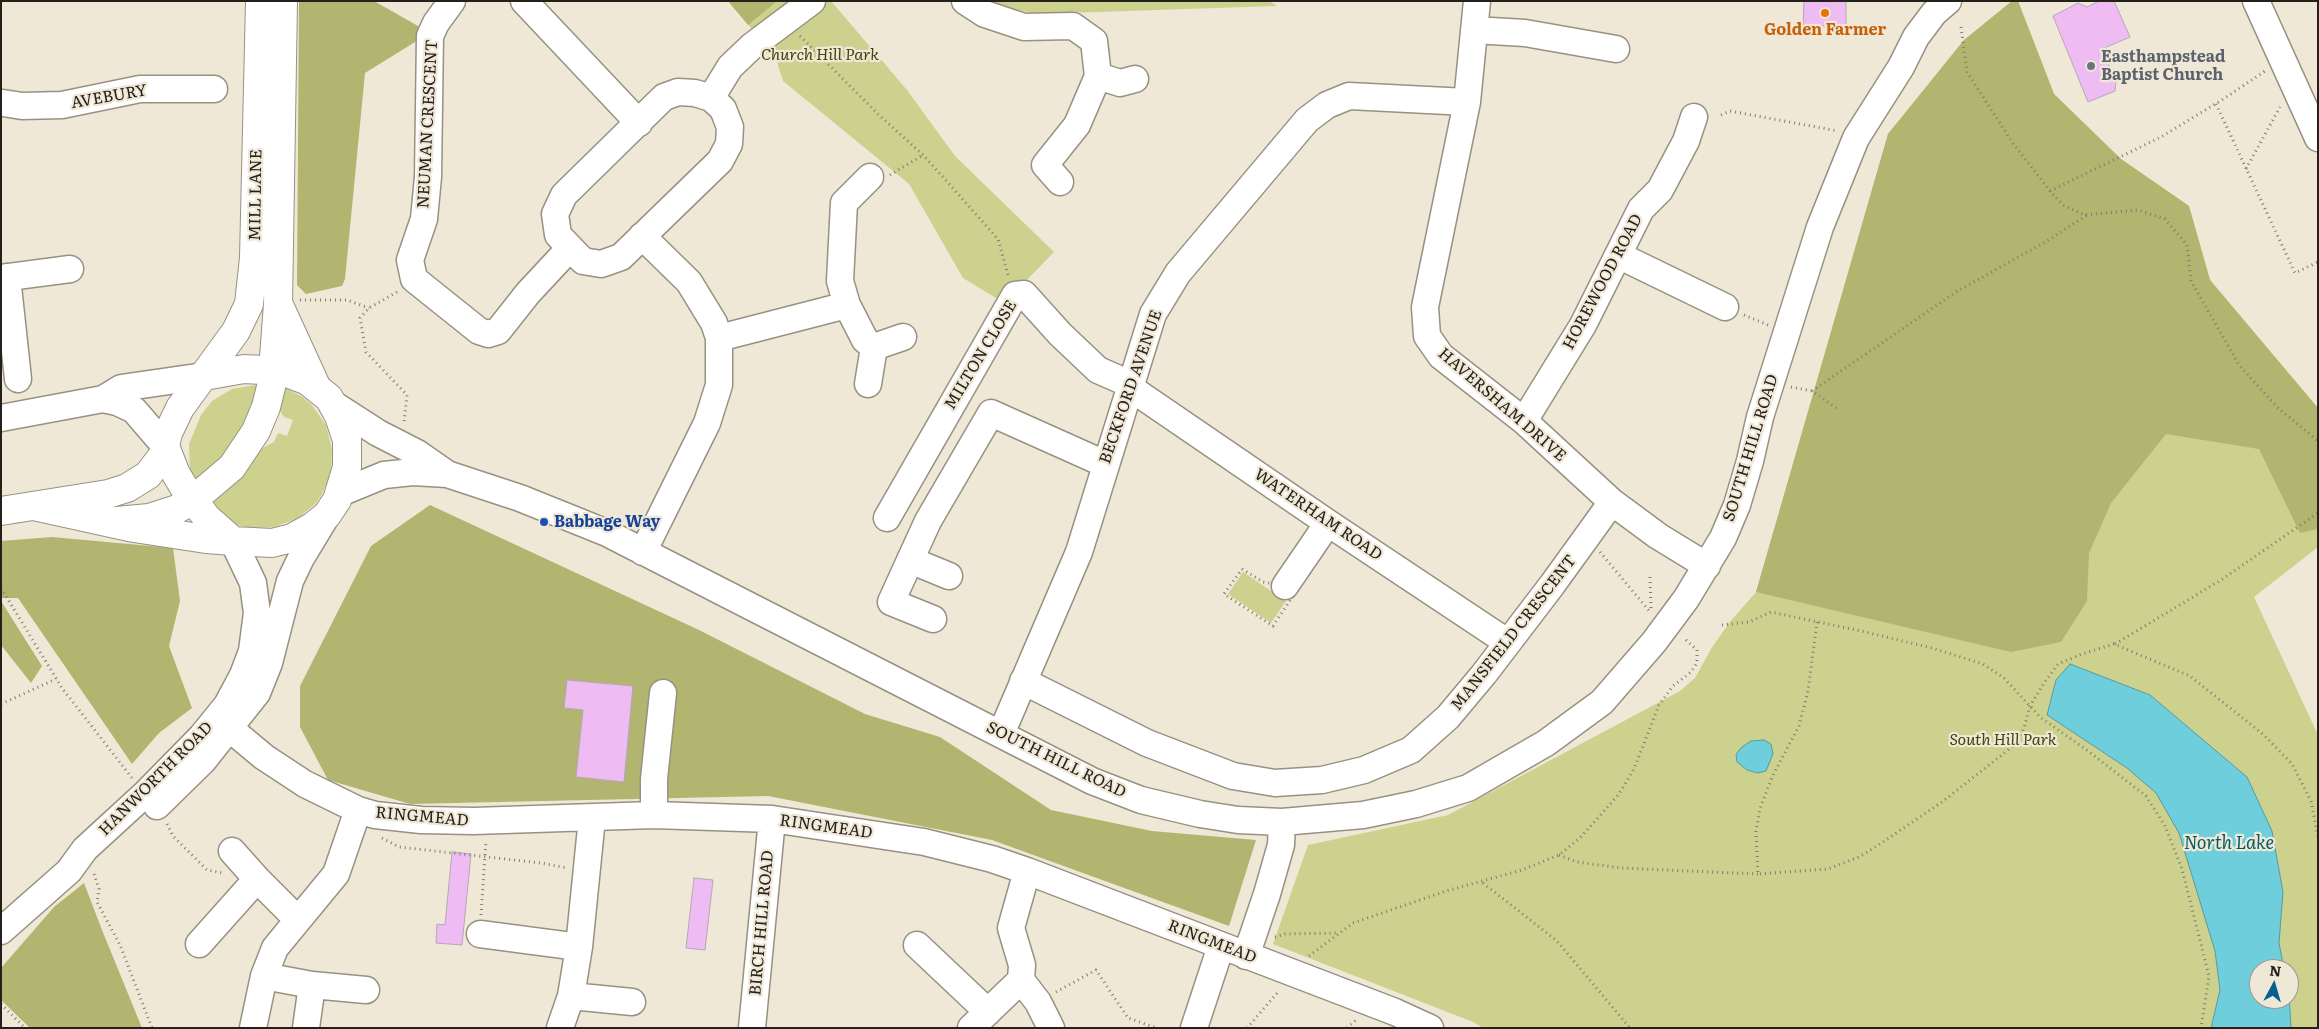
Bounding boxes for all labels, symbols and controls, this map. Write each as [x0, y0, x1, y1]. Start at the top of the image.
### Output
marker: Golden Farmer [1819, 7, 1831, 19]
place label: Golden Farmer [1764, 20, 1886, 40]
street label: NEUMAN CRESCENT [414, 39, 442, 209]
park label: Church Hill Park [761, 45, 879, 65]
place label: Easthampstead Baptist Church [2101, 47, 2226, 85]
marker: Easthampstead Baptist Church [2085, 60, 2097, 72]
street label: AVEBURY [69, 81, 149, 113]
street label: MILL LANE [246, 149, 266, 241]
street label: HOREWOOD ROAD [1559, 211, 1647, 353]
street label: MILTON CLOSE [941, 297, 1021, 413]
street label: BECKFORD AVENUE [1096, 308, 1166, 466]
street label: HAVERSHAM DRIVE [1434, 344, 1570, 466]
street label: SOUTH HILL ROAD [1719, 372, 1783, 524]
street label: WATERHAM ROAD [1250, 465, 1386, 565]
place label: Babbage Way [554, 512, 660, 532]
marker: Babbage Way [538, 516, 550, 528]
street label: MANSFIELD CRESCENT [1447, 551, 1581, 715]
street label: HANWORTH ROAD [95, 718, 217, 840]
street label: SOUTH HILL ROAD [983, 718, 1129, 802]
park label: South Hill Park [1950, 730, 2056, 750]
street label: RINGMEAD [375, 803, 469, 831]
street label: RINGMEAD [778, 811, 874, 843]
water label: North Lake [2184, 833, 2274, 855]
street label: BIRCH HILL ROAD [746, 849, 778, 997]
street label: RINGMEAD [1165, 916, 1259, 968]
north arrow [2249, 959, 2299, 1009]
text: N [2269, 960, 2282, 981]

